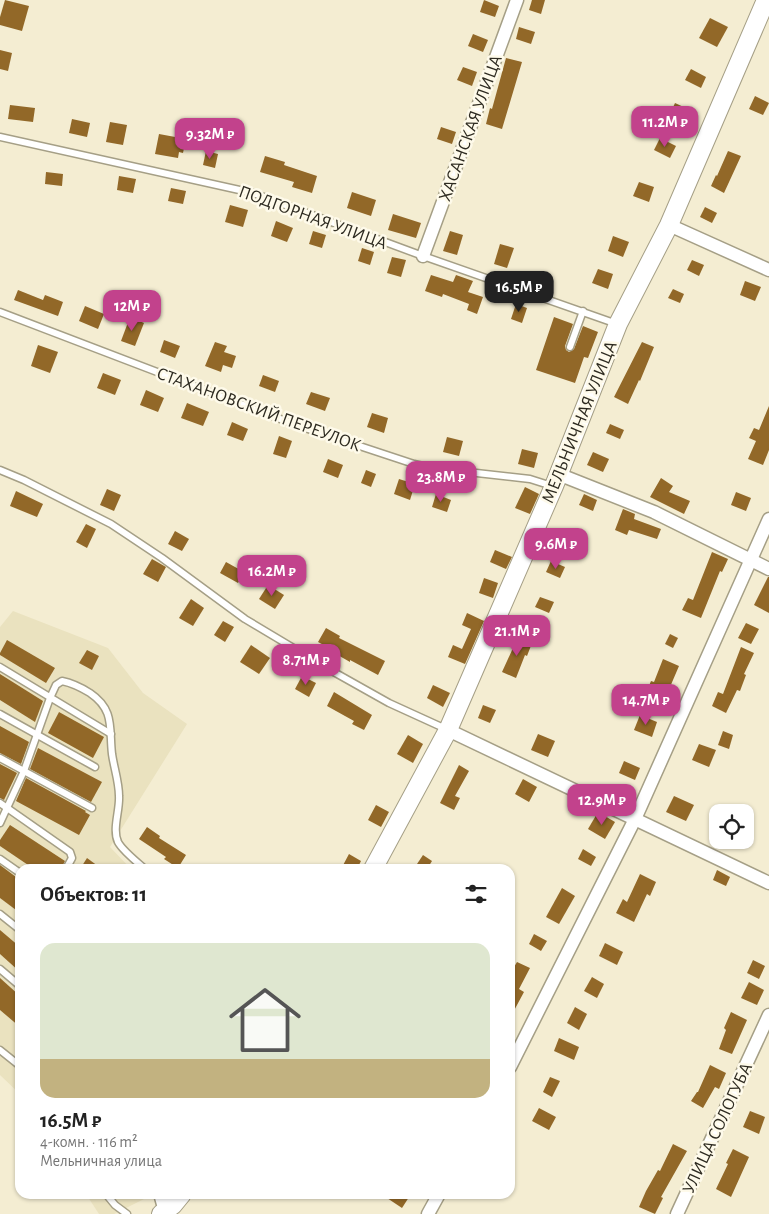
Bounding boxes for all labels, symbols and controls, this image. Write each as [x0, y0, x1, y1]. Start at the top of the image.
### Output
street label: ХАСАНСКАЯ УЛИЦА [436, 52, 506, 204]
pin: 11.2M ₽ [619, 106, 711, 148]
text: 11.2M ₽ [642, 114, 688, 130]
pin: 9.32M ₽ [164, 118, 256, 160]
text: 9.32M ₽ [186, 126, 234, 142]
street label: ПОДГОРНАЯ УЛИЦА [236, 183, 390, 253]
pin: 16.5M ₽ [473, 270, 565, 313]
text: 16.5M ₽ [496, 279, 542, 295]
pin: 12M ₽ [97, 290, 167, 332]
text: 12M ₽ [114, 298, 150, 314]
street label: МЕЛЬНИЧНАЯ УЛИЦА [539, 338, 621, 506]
street label: СТАХАНОВСКИЙ ПЕРЕУЛОК [154, 363, 364, 456]
pin: 23.8M ₽ [395, 460, 487, 503]
text: 23.8M ₽ [417, 469, 465, 485]
pin: 9.6M ₽ [515, 528, 597, 570]
text: 9.6M ₽ [535, 536, 577, 552]
pin: 16.2M ₽ [226, 554, 318, 597]
text: 16.2M ₽ [248, 563, 296, 579]
pin: 21.1M ₽ [471, 614, 563, 657]
text: 21.1M ₽ [494, 623, 540, 639]
pin: 8.71M ₽ [260, 644, 352, 686]
text: 8.71M ₽ [283, 652, 329, 668]
pin: 14.7M ₽ [600, 684, 692, 726]
text: 14.7M ₽ [622, 692, 670, 708]
pin: 12.9M ₽ [556, 784, 648, 826]
text: 12.9M ₽ [578, 792, 626, 808]
map controls [709, 804, 754, 849]
button: locate [709, 804, 754, 849]
icon: filters [462, 880, 490, 908]
text: Объектов: 11 [40, 884, 147, 905]
icon: home [220, 975, 310, 1065]
street label: УЛИЦА СОЛОГУБА [680, 1060, 756, 1197]
text: 16.5M ₽ [40, 1110, 101, 1131]
text: 4-комн. · 116 m² [40, 1134, 138, 1150]
text: Мельничная улица [40, 1153, 162, 1169]

